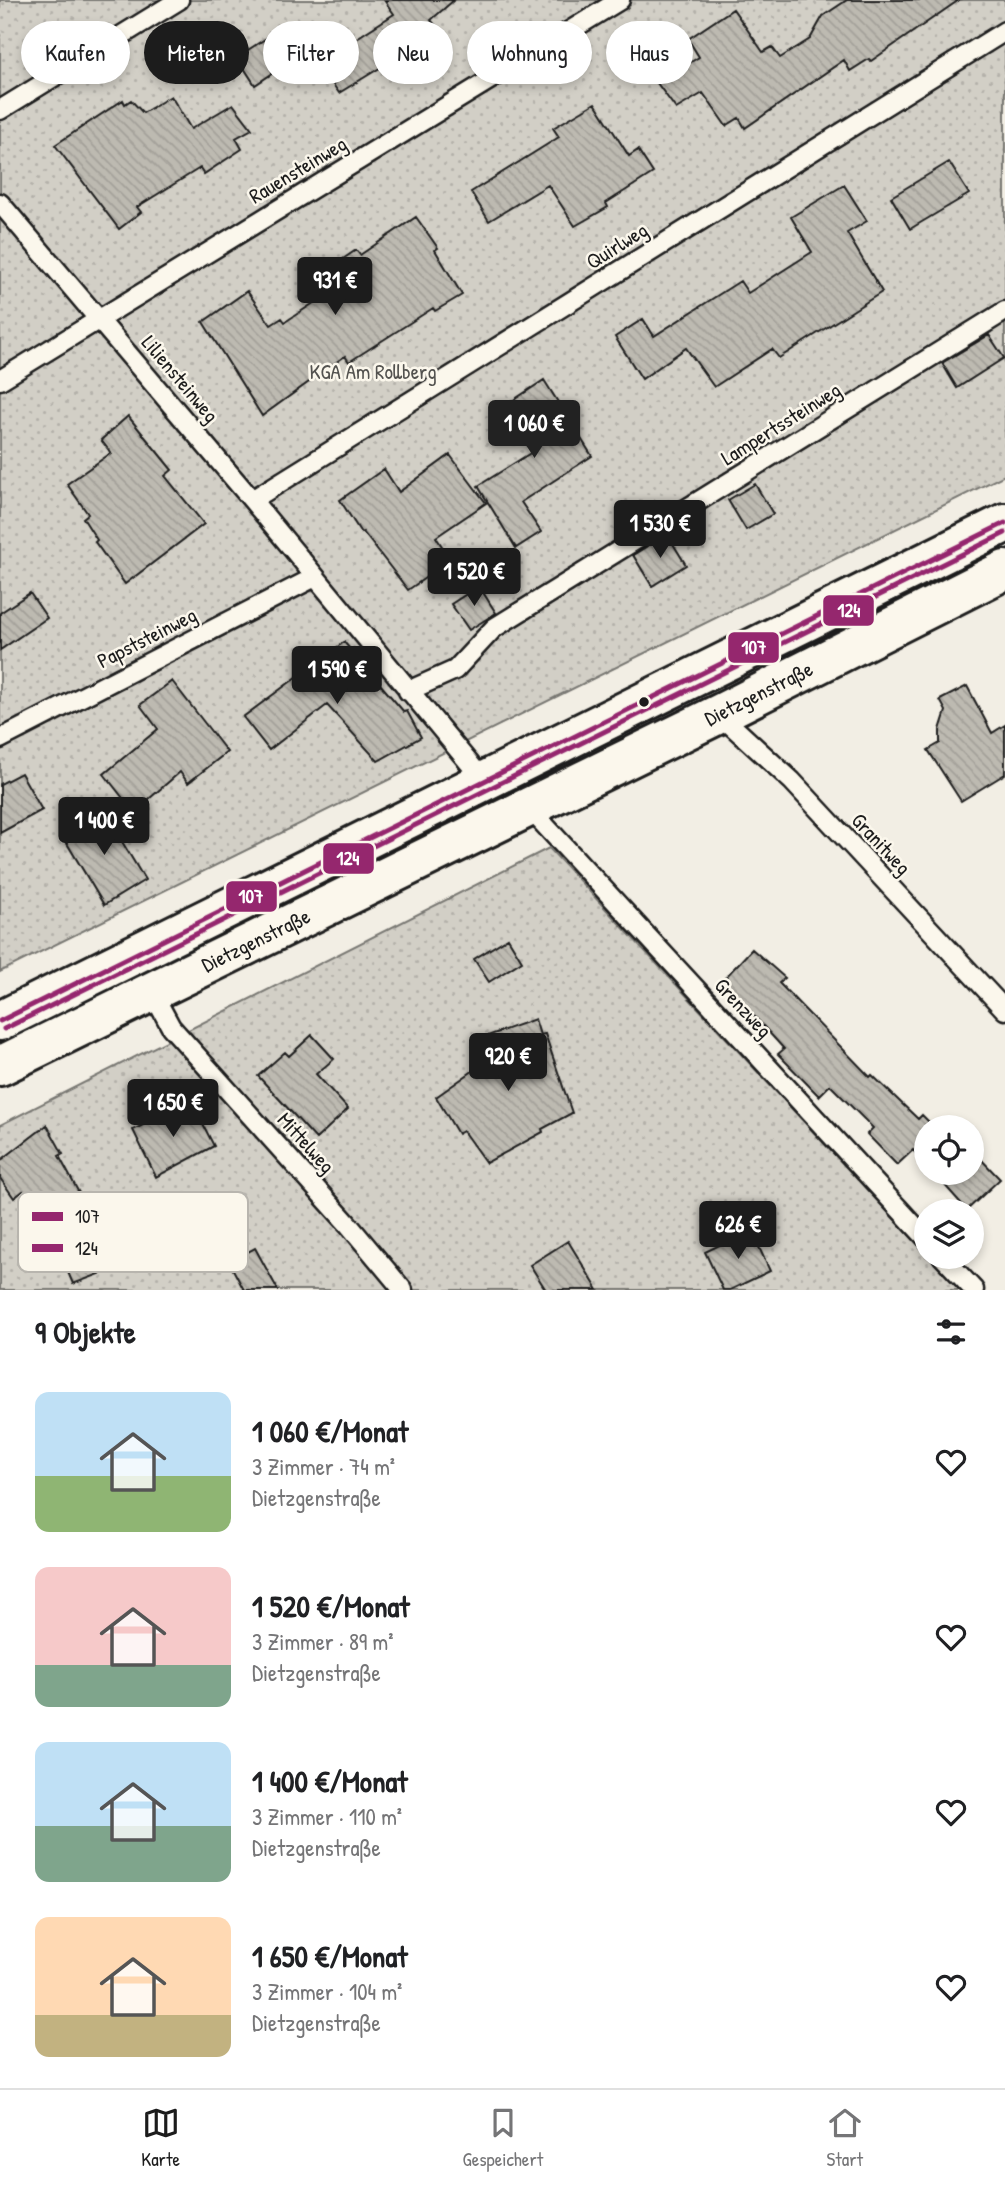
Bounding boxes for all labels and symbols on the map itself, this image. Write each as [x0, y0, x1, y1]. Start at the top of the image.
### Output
street label: Rauensteinweg [243, 129, 352, 210]
street label: Quirlweg [580, 215, 653, 276]
pin: 931 € [286, 258, 384, 317]
street label: Liliensteinweg [135, 329, 226, 429]
park label: KGA Am Rollberg [310, 357, 437, 386]
street label: Lampertssteinweg [715, 375, 846, 472]
pin: 1 060 € [469, 400, 599, 460]
pin: 1 530 € [595, 500, 725, 560]
pin: 1 520 € [409, 548, 539, 608]
line badge: 124 [822, 594, 875, 627]
text: 124 [838, 597, 860, 623]
street label: Papststeinweg [92, 600, 201, 675]
line badge: 107 [727, 631, 780, 664]
text: 107 [742, 634, 766, 660]
pin: 1 590 € [272, 646, 402, 706]
street label: Dietzgenstraße [700, 654, 818, 733]
unlabelled marker [637, 695, 651, 709]
pin: 1 400 € [39, 798, 169, 857]
street label: Granitweg [845, 806, 918, 881]
line badge: 124 [322, 842, 375, 875]
text: 124 [337, 845, 359, 871]
line badge: 107 [225, 880, 278, 913]
text: 107 [239, 883, 263, 909]
street label: Dietzgenstraße [197, 901, 315, 979]
street label: Grenzweg [708, 971, 779, 1044]
pin: 920 € [459, 1034, 557, 1093]
pin: 1 650 € [108, 1080, 238, 1139]
street label: Mittelweg [271, 1106, 342, 1180]
legend [18, 1192, 248, 1272]
pin: 626 € [689, 1202, 787, 1261]
text: 107 [75, 1203, 100, 1229]
text: 124 [75, 1235, 98, 1261]

